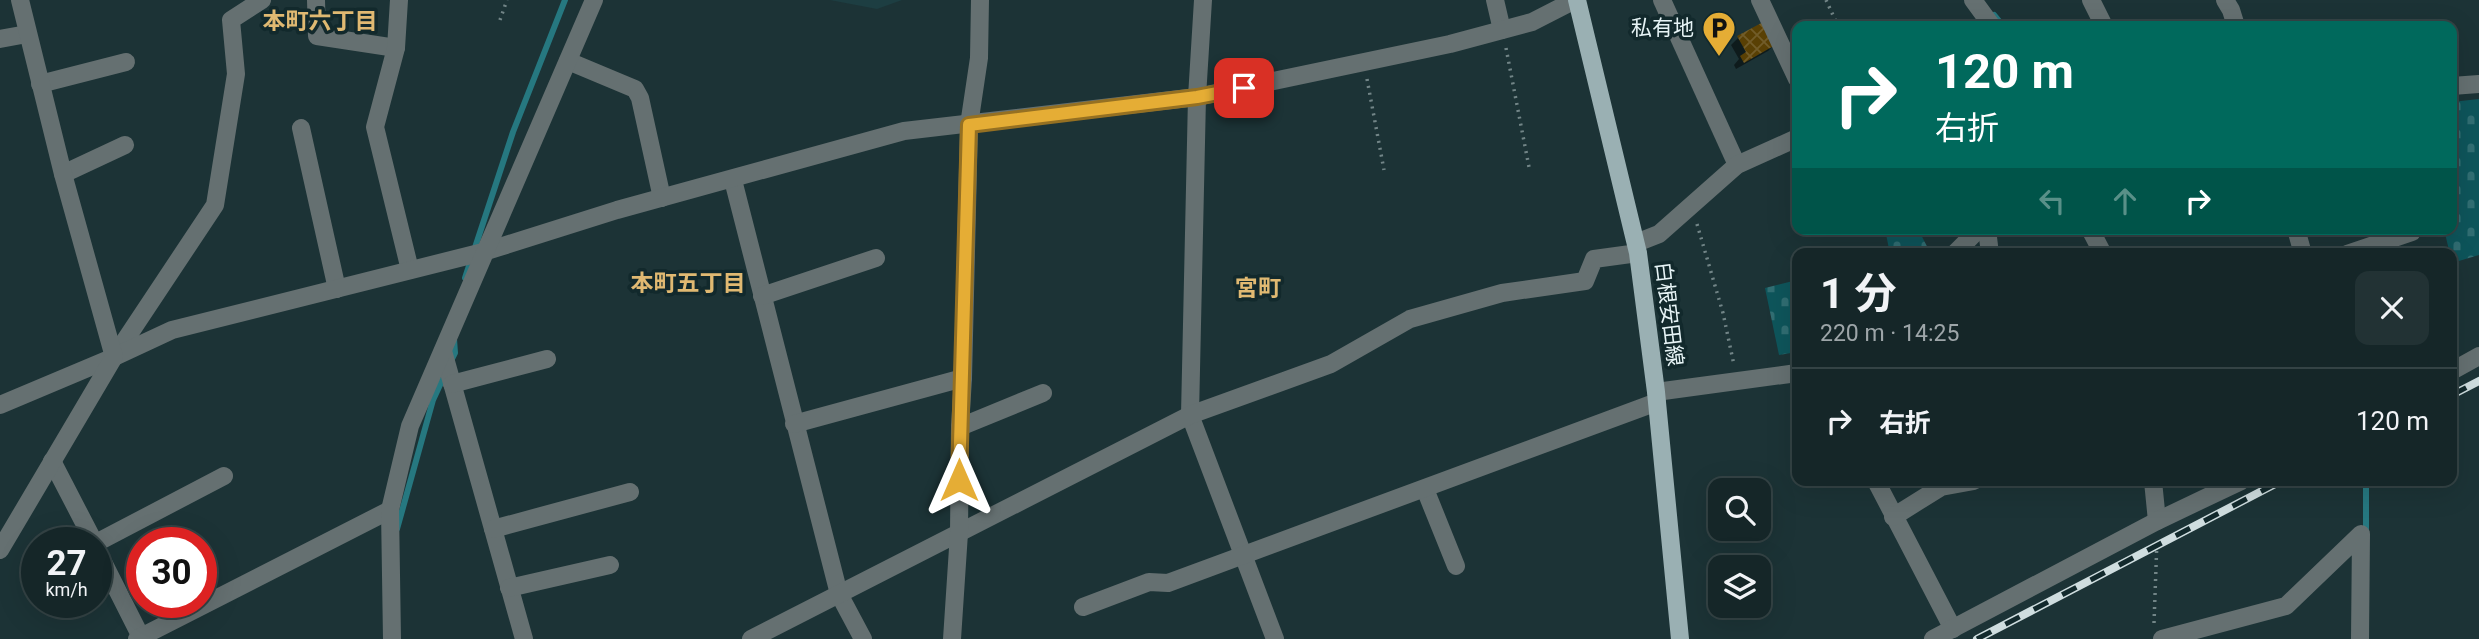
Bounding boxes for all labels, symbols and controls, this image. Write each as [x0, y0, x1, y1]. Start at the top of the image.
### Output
district label: 本町六丁目 [263, 8, 378, 35]
parking icon: 私有地 [1700, 9, 1738, 58]
place label: 私有地 [1631, 16, 1694, 40]
text: 120 m [1935, 43, 2074, 100]
icon: right [1820, 49, 1911, 140]
pin [1214, 58, 1274, 118]
icon: arrive [1225, 69, 1263, 107]
text: 右折 [1935, 109, 1999, 147]
icon: left [2033, 182, 2071, 220]
icon: ahead [2106, 182, 2144, 220]
icon: right [2179, 182, 2217, 220]
street label: 白根安田線 [1651, 260, 1687, 368]
text: 1 分 [1820, 269, 1897, 318]
district label: 本町五丁目 [631, 270, 746, 297]
button: close [2355, 271, 2429, 345]
district label: 宮町 [1235, 275, 1281, 302]
text: 220 m · 14:25 [1820, 320, 1959, 347]
icon: right [1820, 402, 1858, 440]
text: 120 m [2356, 406, 2429, 436]
text: 右折 [1879, 408, 1931, 438]
position arrow [922, 443, 996, 517]
map controls [1708, 478, 1771, 618]
button: search [1708, 478, 1771, 541]
speed limit sign: 30 [126, 527, 217, 618]
text: 27 [46, 543, 87, 584]
button: layers [1708, 555, 1771, 618]
text: km/h [45, 579, 88, 600]

